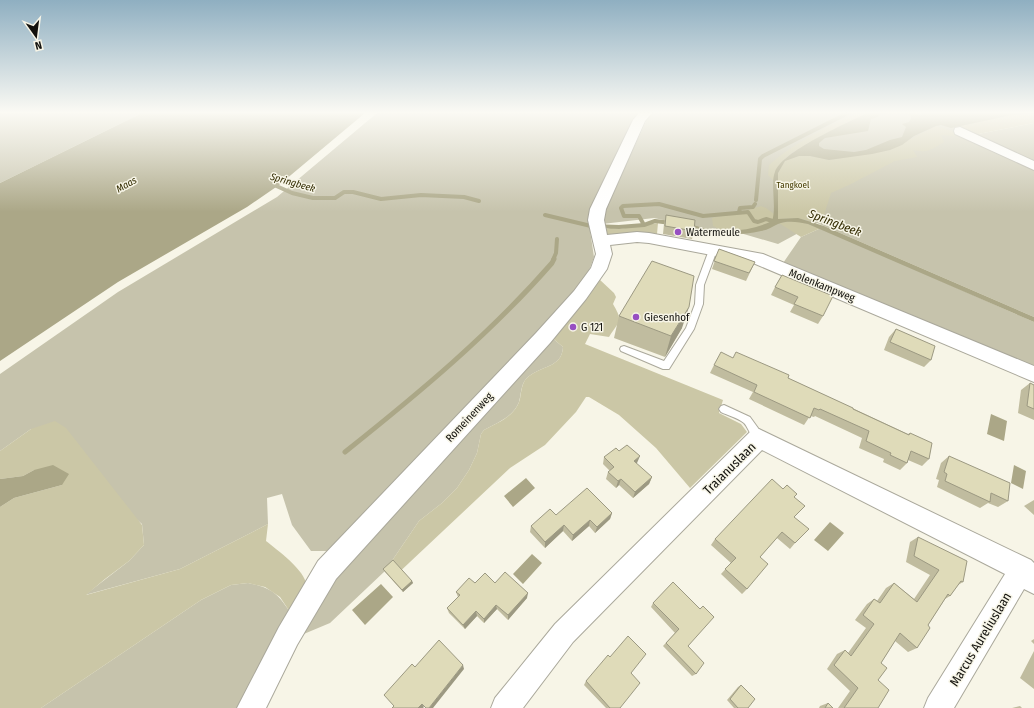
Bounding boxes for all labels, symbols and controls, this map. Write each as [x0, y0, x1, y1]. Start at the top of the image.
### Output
north arrow [16, 16, 56, 56]
text: N [34, 38, 43, 52]
water label: Springbeek [268, 171, 317, 195]
water label: Maas [114, 174, 140, 195]
park label: Tangkoel [777, 180, 810, 190]
water label: Springbeek [806, 206, 863, 239]
place label: Watermeule [686, 226, 740, 239]
marker: Watermeule [673, 227, 683, 237]
street label: Molenkampweg [787, 266, 858, 305]
place label: Giesenhof [644, 311, 690, 324]
marker: Giesenhof [631, 312, 641, 322]
place label: G 121 [581, 321, 603, 334]
marker: G 121 [568, 322, 578, 332]
street label: Romeinenweg [443, 389, 496, 445]
street label: Traianuslaan [700, 439, 759, 498]
street label: Marcus Aureliuslaan [946, 590, 1014, 689]

